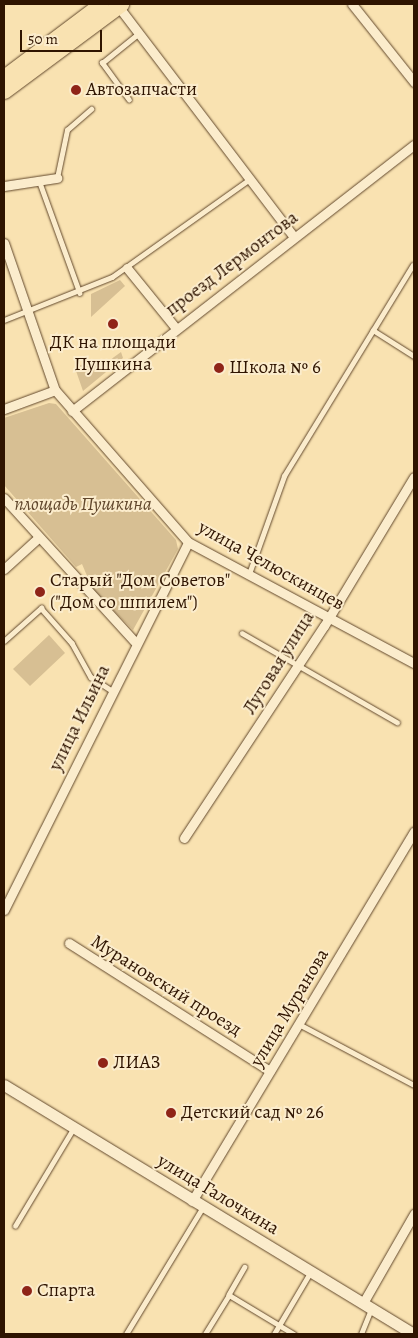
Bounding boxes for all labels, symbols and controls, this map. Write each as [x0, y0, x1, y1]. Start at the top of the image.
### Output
scale bar [22, 20, 105, 52]
text: 50 m [28, 29, 58, 49]
place label: Автозапчасти [86, 79, 197, 101]
marker: Автозапчасти [70, 84, 82, 96]
street label: проезд Лермонтова [161, 207, 303, 321]
marker: ДК на площади Пушкина [107, 318, 119, 330]
place label: ДК на площади Пушкина [50, 332, 176, 376]
place label: Школа № 6 [229, 357, 321, 379]
marker: Школа № 6 [213, 362, 225, 374]
park label: площадь Пушкина [14, 494, 152, 516]
street label: улица Челюскинцев [194, 516, 348, 616]
place label: Старый "Дом Советов" ("Дом со шпилем") [50, 570, 231, 614]
marker: Старый "Дом Советов" ("Дом со шпилем") [34, 586, 46, 598]
street label: Луговая улица [238, 607, 320, 719]
street label: улица Ильина [44, 661, 116, 775]
street label: Мурановский проезд [86, 930, 246, 1042]
street label: улица Муранова [246, 945, 334, 1071]
place label: ЛИАЗ [113, 1052, 161, 1074]
marker: ЛИАЗ [97, 1057, 109, 1069]
place label: Детский сад № 26 [181, 1102, 324, 1124]
marker: Детский сад № 26 [165, 1107, 177, 1119]
street label: улица Галочкина [153, 1150, 283, 1240]
place label: Спарта [37, 1280, 95, 1302]
marker: Спарта [21, 1285, 33, 1297]

